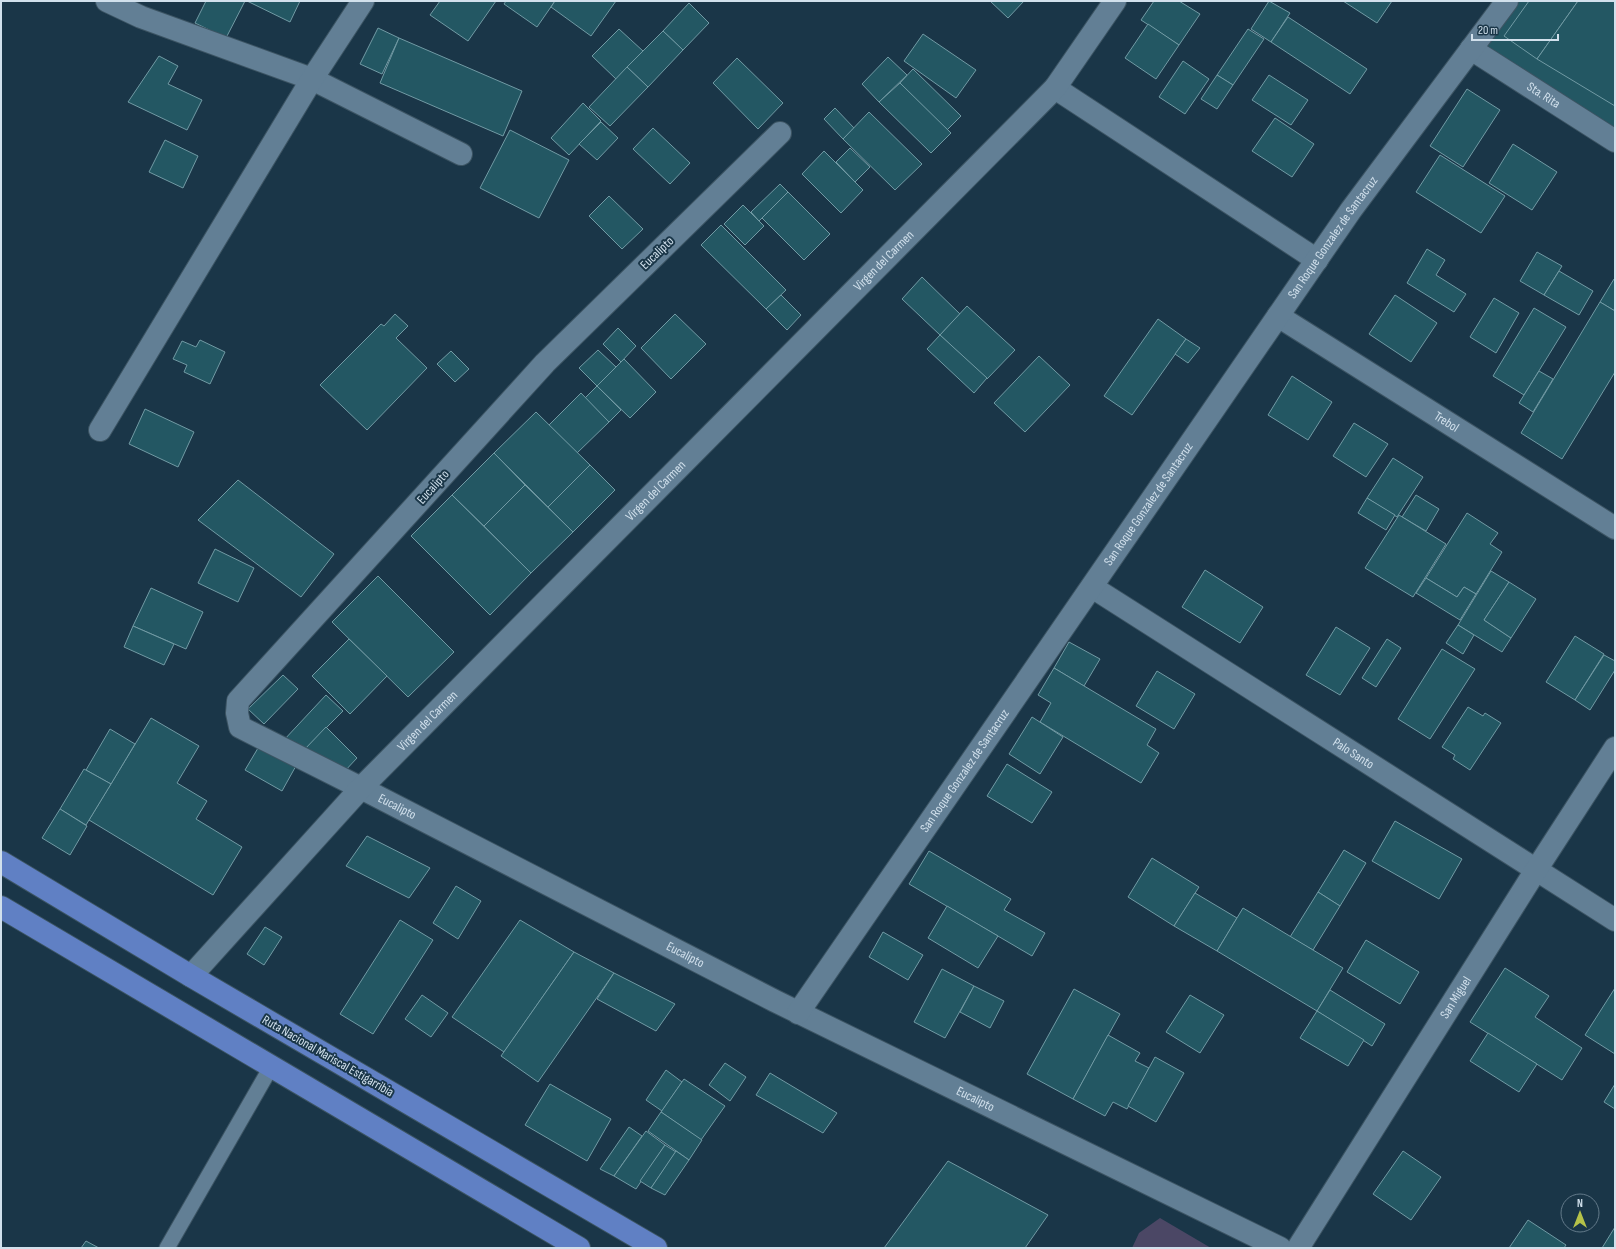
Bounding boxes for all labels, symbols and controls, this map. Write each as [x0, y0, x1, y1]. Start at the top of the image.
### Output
scale bar [1472, 16, 1558, 42]
text: 20 m [1478, 23, 1498, 38]
street label: Sta. Rita [1524, 79, 1563, 112]
street label: San Roque Gonzalez de Santacruz [1284, 173, 1382, 302]
street label: Virgen del Carmen [850, 227, 917, 294]
street label: Eucalipto [637, 233, 677, 273]
street label: Trebol [1431, 408, 1462, 436]
street label: San Roque Gonzalez de Santacruz [1100, 439, 1197, 569]
street label: Virgen del Carmen [622, 457, 689, 524]
street label: Eucalipto [413, 467, 453, 507]
street label: Virgen del Carmen [394, 687, 461, 755]
street label: San Roque Gonzalez de Santacruz [917, 706, 1013, 836]
street label: Palo Santo [1330, 734, 1377, 773]
street label: Eucalipto [375, 790, 419, 823]
street label: Eucalipto [664, 938, 707, 971]
street label: San Miguel [1437, 973, 1475, 1022]
street label: Ruta Nacional Mariscal Estigarribia [259, 1012, 397, 1100]
street label: Eucalipto [954, 1083, 997, 1115]
north arrow [1560, 1193, 1600, 1233]
text: N [1577, 1197, 1583, 1210]

